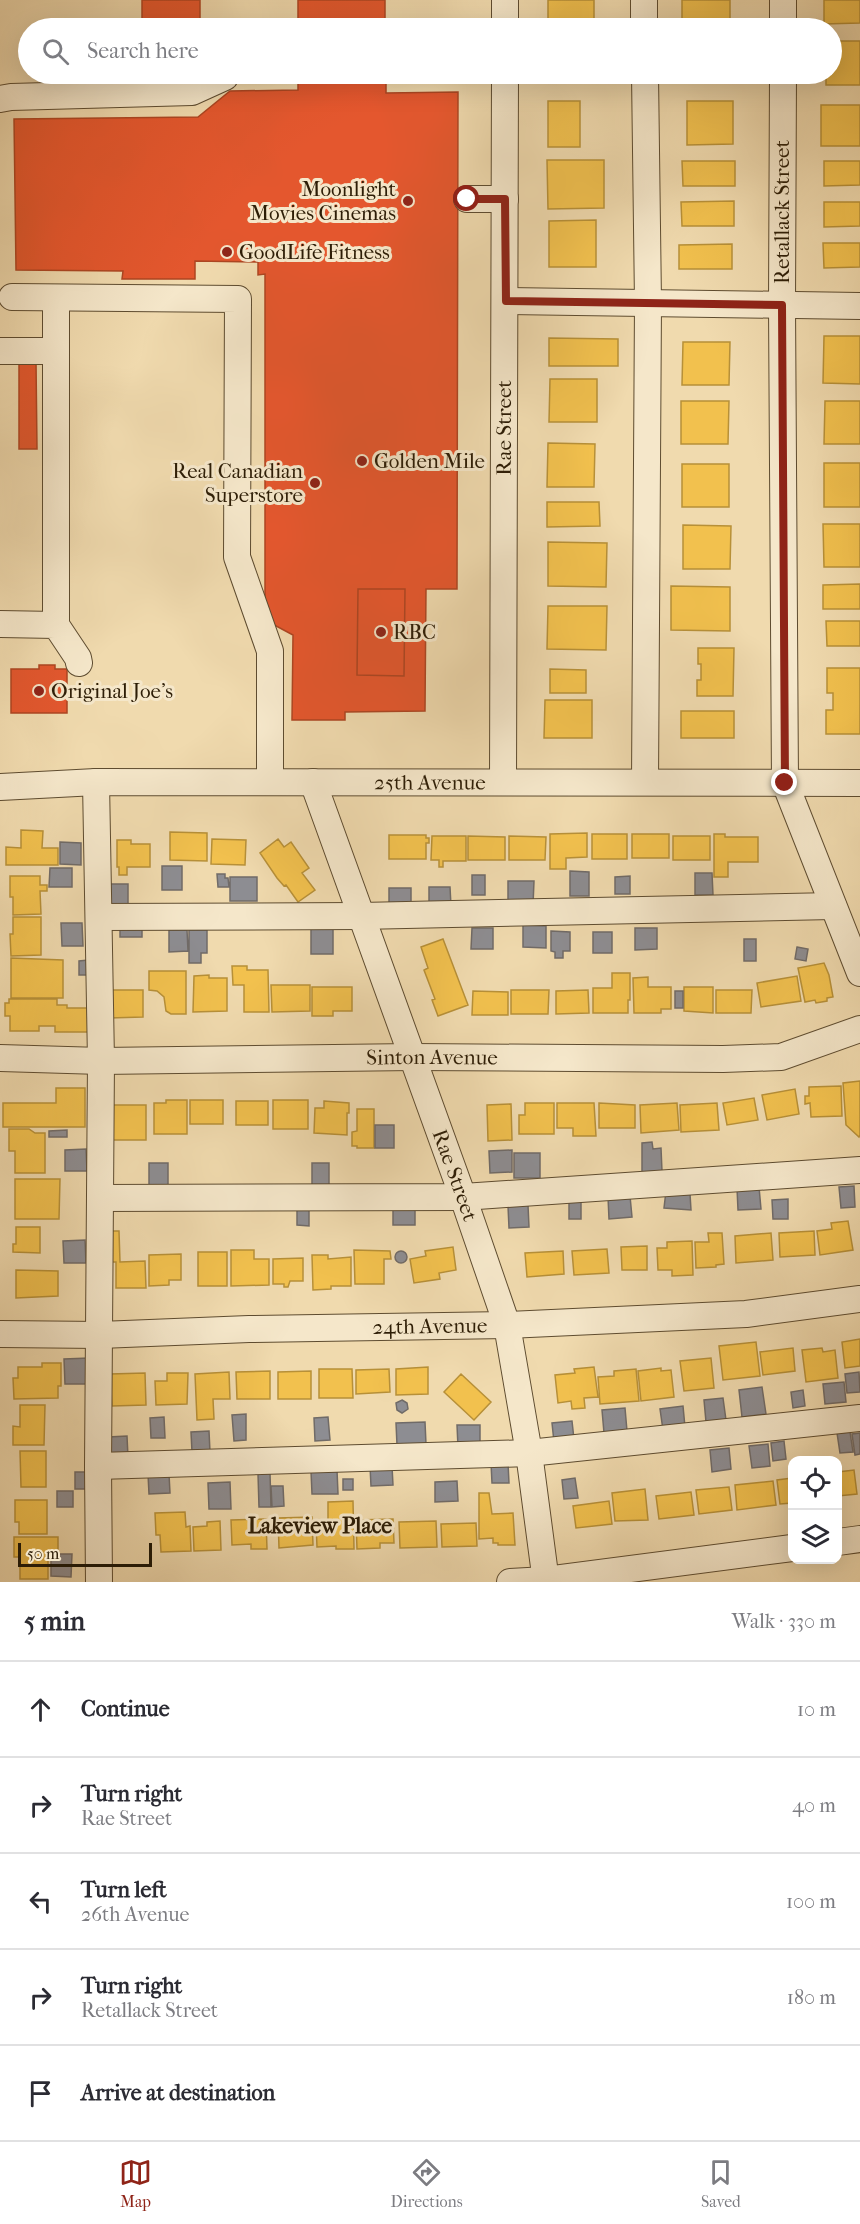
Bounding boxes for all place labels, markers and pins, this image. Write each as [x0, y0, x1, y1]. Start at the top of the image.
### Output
place label: Moonlight Movies Cinemas [250, 177, 396, 225]
marker: Moonlight Movies Cinemas [401, 194, 415, 208]
place label: GoodLife Fitness [239, 240, 390, 264]
marker: GoodLife Fitness [220, 245, 234, 259]
place label: Golden Mile [374, 449, 485, 473]
marker: Golden Mile [355, 454, 369, 468]
place label: Real Canadian Superstore [172, 459, 303, 507]
marker: Real Canadian Superstore [308, 476, 322, 490]
place label: RBC [393, 620, 436, 644]
marker: RBC [374, 625, 388, 639]
place label: Original Joe's [51, 679, 173, 703]
marker: Original Joe's [32, 684, 46, 698]

